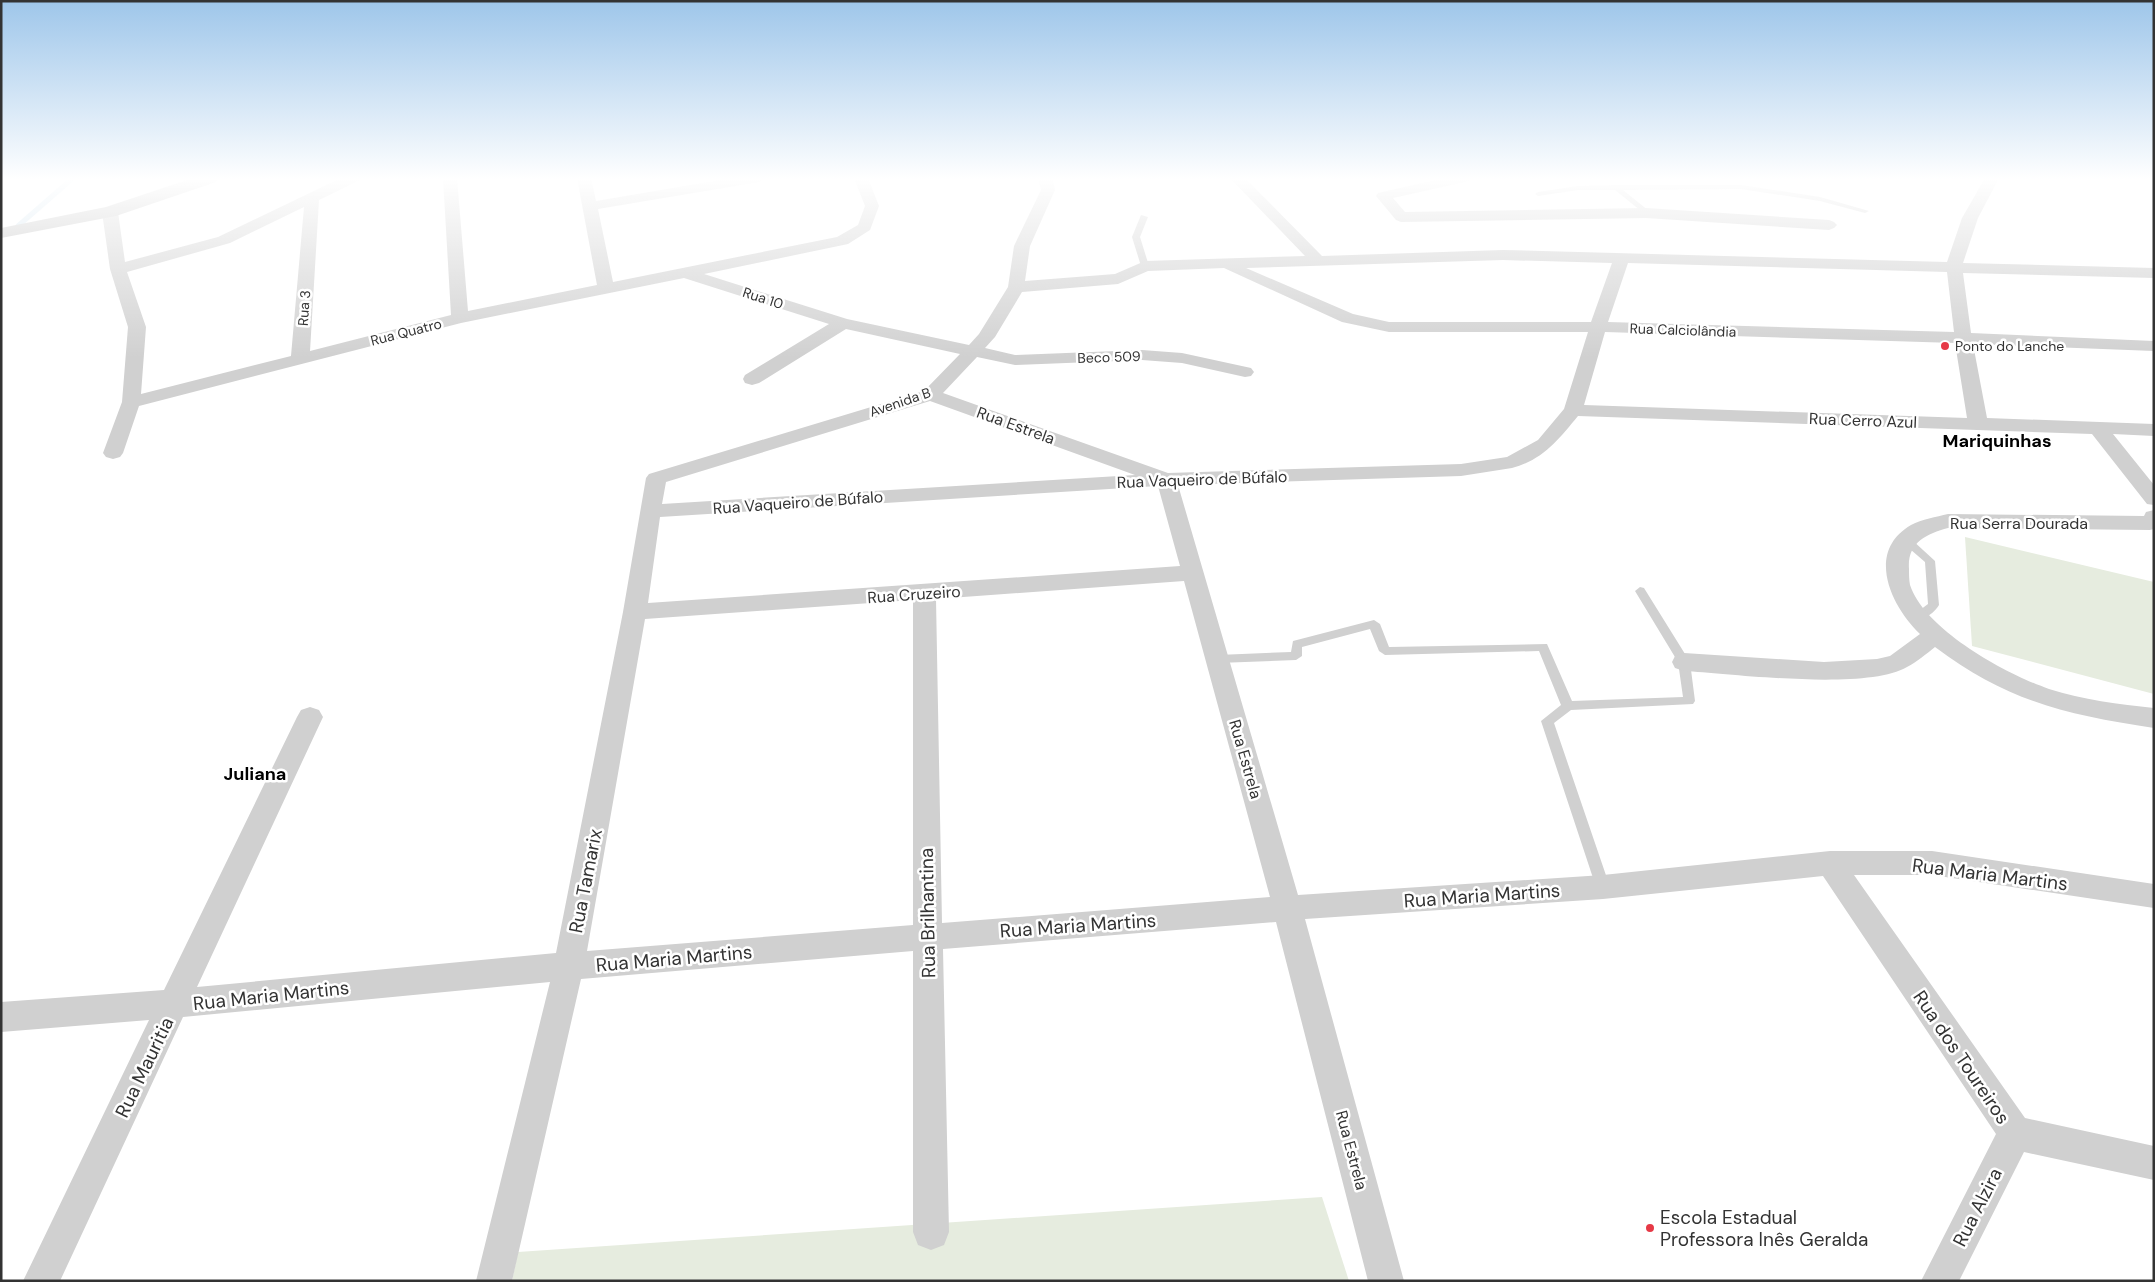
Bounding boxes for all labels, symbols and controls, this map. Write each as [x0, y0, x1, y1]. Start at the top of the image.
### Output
street label: Rua 10 [740, 283, 786, 313]
street label: Rua 3 [294, 289, 314, 327]
street label: Rua Quatro [369, 314, 443, 350]
street label: Rua Calciolândia [1629, 319, 1737, 341]
place label: Ponto do Lanche [1955, 337, 2064, 355]
marker: Ponto do Lanche [1939, 340, 1951, 352]
street label: Beco 509 [1077, 347, 1141, 367]
street label: Avenida B [867, 383, 933, 421]
street label: Rua Estrela [974, 402, 1058, 449]
street label: Rua Cerro Azul [1809, 408, 1917, 433]
district label: Mariquinhas [1943, 429, 2051, 453]
street label: Rua Vaqueiro de Búfalo [1116, 466, 1288, 493]
street label: Rua Vaqueiro de Búfalo [712, 486, 884, 519]
street label: Rua Serra Dourada [1950, 513, 2088, 534]
street label: Rua Cruzeiro [867, 581, 961, 608]
street label: Rua Estrela [1224, 717, 1267, 801]
district label: Juliana [224, 762, 286, 786]
street label: Rua Tamarix [563, 826, 608, 935]
street label: Rua Brilhantina [914, 848, 941, 978]
street label: Rua Maria Martins [1911, 853, 2069, 896]
street label: Rua Maria Martins [1403, 878, 1561, 913]
street label: Rua Maria Martins [999, 908, 1157, 943]
street label: Rua Maria Martins [595, 939, 753, 978]
street label: Rua Maria Martins [192, 975, 350, 1016]
street label: Rua dos Toureiros [1908, 986, 2016, 1129]
street label: Rua Mauritia [109, 1013, 180, 1122]
street label: Rua Estrela [1331, 1108, 1372, 1192]
street label: Rua Alzira [1947, 1164, 2008, 1251]
place label: Escola Estadual Professora Inês Geralda [1660, 1205, 1868, 1252]
marker: Escola Estadual Professora Inês Geralda [1644, 1222, 1656, 1234]

